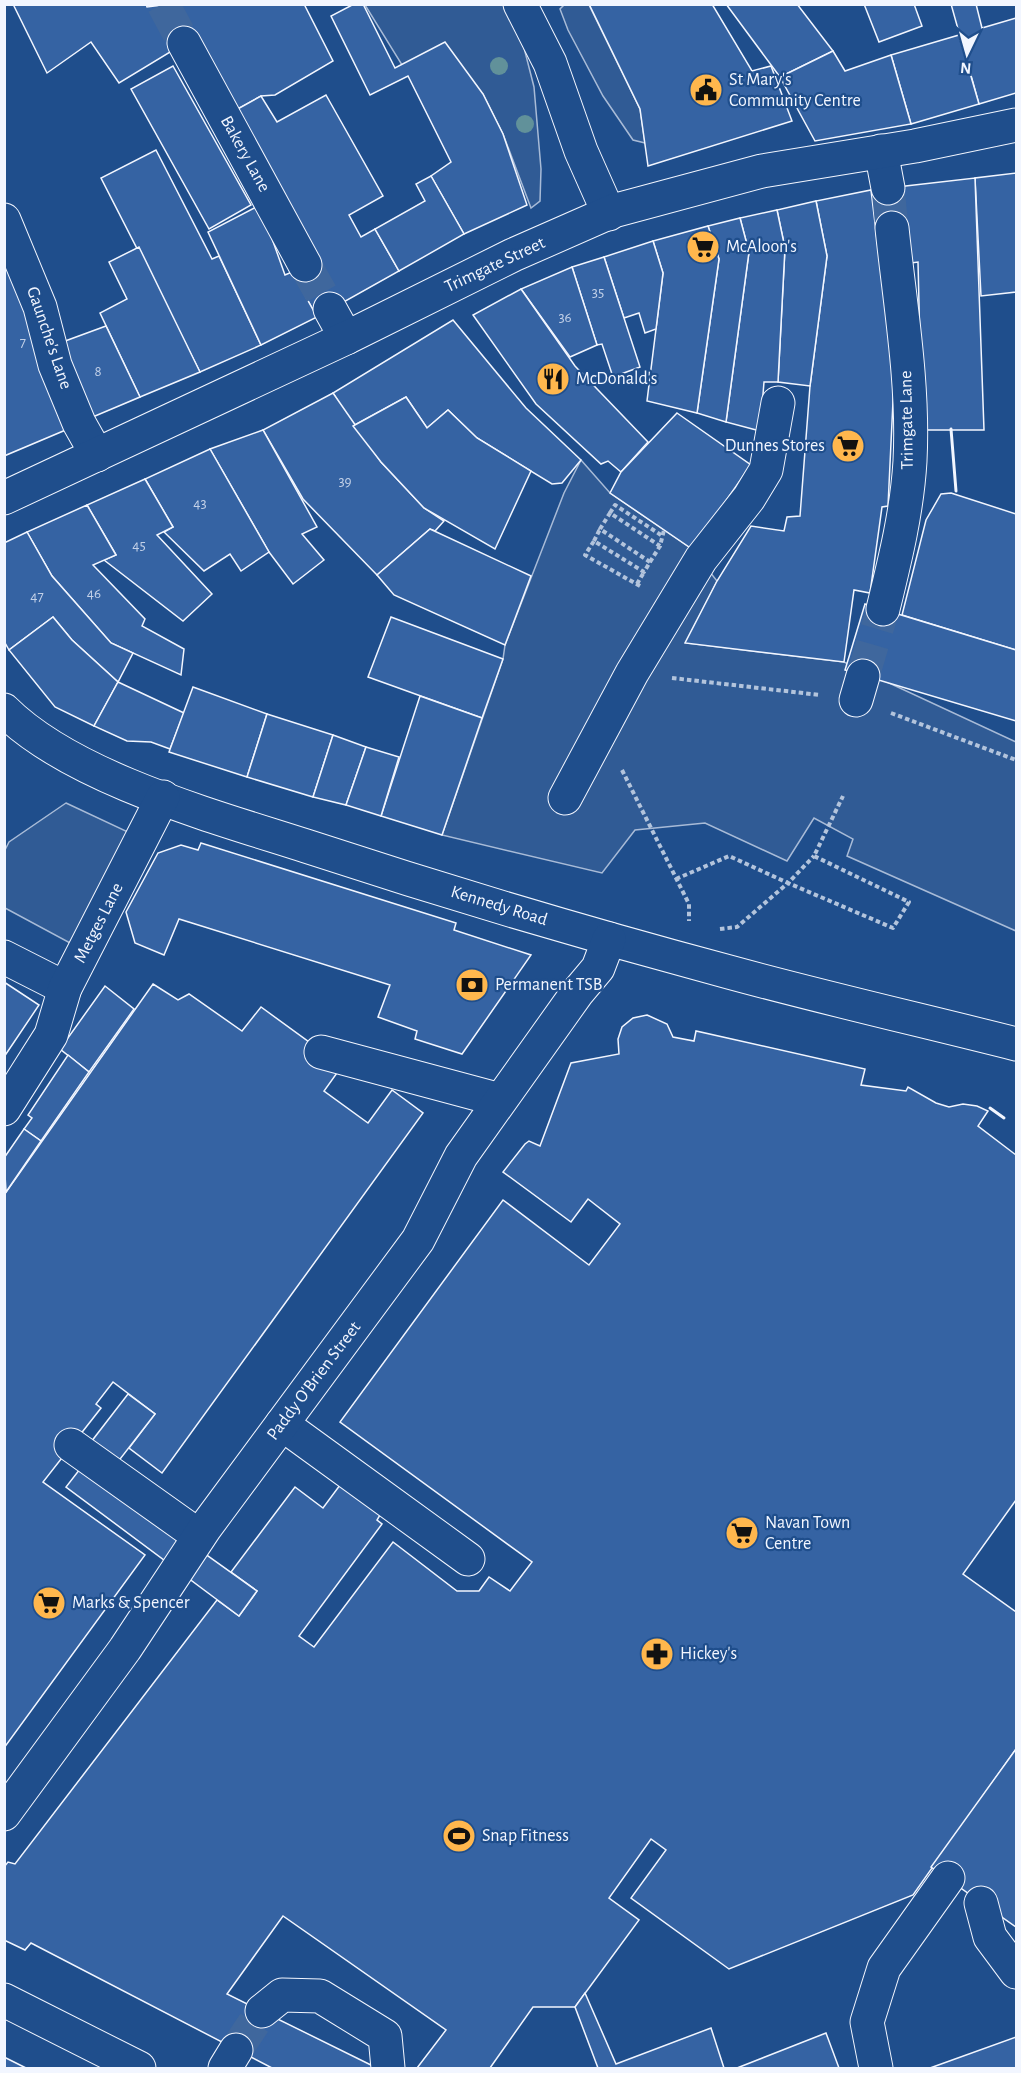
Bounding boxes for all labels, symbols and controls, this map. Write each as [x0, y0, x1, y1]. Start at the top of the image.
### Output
north arrow [937, 24, 997, 84]
text: N [960, 59, 972, 76]
place label: St Mary's Community Centre [729, 71, 861, 110]
public building icon: St Mary's Community Centre [688, 72, 724, 108]
street label: Bakery Lane [217, 113, 273, 195]
supermarket icon: McAloon's [685, 229, 721, 265]
street label: Trimgate Street [442, 234, 548, 296]
place label: McAloon's [726, 238, 797, 256]
street label: Gaunche's Lane [23, 284, 75, 392]
house number: 35 [592, 285, 604, 300]
house number: 36 [558, 310, 572, 325]
house number: 7 [20, 335, 26, 350]
restaurant icon: McDonald's [535, 361, 571, 397]
house number: 8 [94, 364, 102, 379]
place label: McDonald's [576, 370, 658, 388]
street label: Trimgate Lane [897, 370, 917, 470]
supermarket icon: Dunnes Stores [830, 428, 866, 464]
place label: Dunnes Stores [725, 437, 825, 455]
house number: 39 [338, 474, 352, 489]
house number: 43 [193, 496, 207, 511]
house number: 45 [132, 538, 146, 553]
house number: 46 [87, 586, 101, 601]
house number: 47 [30, 589, 44, 604]
street label: Metges Lane [71, 880, 127, 966]
street label: Kennedy Road [448, 883, 550, 929]
bank icon: Permanent TSB [454, 967, 490, 1003]
place label: Permanent TSB [495, 976, 603, 994]
street label: Paddy O'Brien Street [264, 1318, 364, 1444]
place label: Navan Town Centre [765, 1514, 850, 1553]
supermarket icon: Navan Town Centre [724, 1515, 760, 1551]
supermarket icon: Marks & Spencer [31, 1585, 67, 1621]
place label: Marks & Spencer [72, 1594, 190, 1612]
pharmacy icon: Hickey's [639, 1636, 675, 1672]
place label: Hickey's [680, 1645, 737, 1663]
sports icon: Snap Fitness [441, 1818, 477, 1854]
place label: Snap Fitness [482, 1827, 569, 1845]

